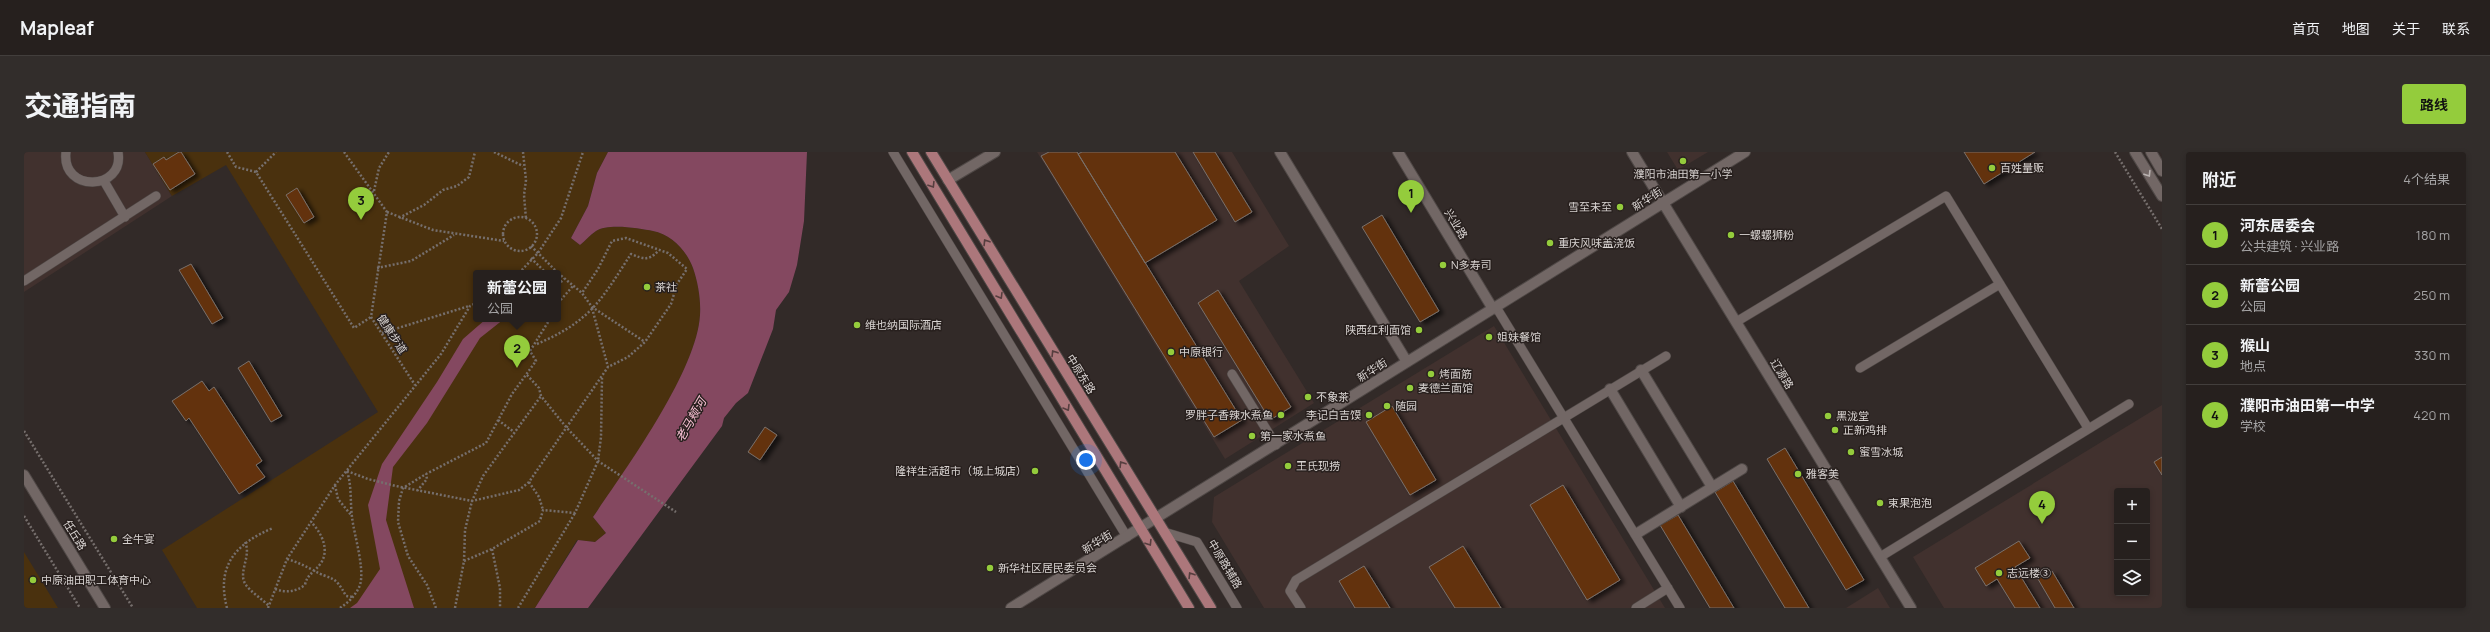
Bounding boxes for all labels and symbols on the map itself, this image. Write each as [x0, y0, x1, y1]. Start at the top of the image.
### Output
marker: 濮阳市油田第一小学 [1678, 156, 1688, 166]
place label: 百姓量贩 [2000, 160, 2044, 175]
marker: 百姓量贩 [1987, 163, 1997, 173]
place label: 濮阳市油田第一小学 [1634, 166, 1733, 181]
one-way arrow [2144, 170, 2151, 177]
pin: 1 [1398, 180, 1424, 213]
one-way arrow [928, 181, 935, 188]
street label: 新华街 [1629, 183, 1665, 214]
pin: 3 [348, 187, 374, 220]
place label: 雪至未至 [1568, 199, 1612, 214]
marker: 雪至未至 [1615, 202, 1625, 212]
street label: 兴业路 [1442, 206, 1471, 242]
place label: 一螺螺狮粉 [1739, 227, 1794, 242]
marker: 一螺螺狮粉 [1726, 230, 1736, 240]
place label: 重庆风味盖浇饭 [1558, 235, 1635, 250]
marker: 重庆风味盖浇饭 [1545, 238, 1555, 248]
one-way arrow [984, 239, 991, 246]
place label: N多寿司 [1451, 257, 1492, 272]
marker: N多寿司 [1438, 260, 1448, 270]
place label: 茶社 [655, 279, 677, 294]
marker: 茶社 [642, 282, 652, 292]
one-way arrow [995, 292, 1002, 299]
street label: 健康步道 [374, 311, 411, 356]
place label: 维也纳国际酒店 [865, 317, 942, 332]
marker: 维也纳国际酒店 [852, 320, 862, 330]
place label: 陕西红利面馆 [1345, 322, 1411, 337]
marker: 陕西红利面馆 [1414, 325, 1424, 335]
place label: 姐妹餐馆 [1497, 329, 1541, 344]
marker: 姐妹餐馆 [1484, 332, 1494, 342]
pin: 2 [504, 335, 530, 368]
place label: 中原银行 [1179, 344, 1223, 359]
marker: 中原银行 [1166, 347, 1176, 357]
one-way arrow [1052, 350, 1059, 357]
street label: 中原东路 [1063, 351, 1099, 396]
street label: 新华街 [1354, 354, 1390, 385]
street label: 辽源路 [1768, 356, 1797, 392]
place label: 烤面筋 [1439, 366, 1472, 381]
marker: 烤面筋 [1426, 369, 1436, 379]
place label: 麦德兰面馆 [1418, 380, 1473, 395]
marker: 麦德兰面馆 [1405, 383, 1415, 393]
place label: 不象茶 [1316, 389, 1349, 404]
marker: 不象茶 [1303, 392, 1313, 402]
water label: 老马颊河 [671, 393, 711, 445]
place label: 随园 [1395, 398, 1417, 413]
marker: 随园 [1382, 401, 1392, 411]
one-way arrow [1062, 404, 1069, 411]
place label: 罗胖子香辣水煮鱼 [1185, 407, 1273, 422]
place label: 李记白吉馍 [1306, 407, 1361, 422]
place label: 黑泷堂 [1836, 408, 1869, 423]
marker: 罗胖子香辣水煮鱼 [1276, 410, 1286, 420]
marker: 李记白吉馍 [1364, 410, 1374, 420]
marker: 黑泷堂 [1823, 411, 1833, 421]
place label: 正新鸡排 [1843, 422, 1887, 437]
marker: 正新鸡排 [1830, 425, 1840, 435]
place label: 第一家水煮鱼 [1260, 428, 1326, 443]
marker: 第一家水煮鱼 [1247, 431, 1257, 441]
place label: 蜜雪冰城 [1859, 444, 1903, 459]
marker: 蜜雪冰城 [1846, 447, 1856, 457]
your location [1076, 450, 1096, 470]
place label: 王氏现捞 [1296, 458, 1340, 473]
one-way arrow [1120, 461, 1127, 468]
marker: 王氏现捞 [1283, 461, 1293, 471]
place label: 隆祥生活超市（城上城店） [895, 463, 1027, 478]
marker: 隆祥生活超市（城上城店） [1030, 466, 1040, 476]
place label: 雅客美 [1806, 466, 1839, 481]
marker: 雅客美 [1793, 469, 1803, 479]
pin: 4 [2029, 491, 2055, 524]
place label: 束果泡泡 [1888, 495, 1932, 510]
marker: 束果泡泡 [1875, 498, 1885, 508]
street label: 任丘路 [61, 517, 90, 553]
street label: 新华街 [1079, 527, 1115, 556]
place label: 全牛宴 [122, 531, 155, 546]
marker: 全牛宴 [109, 534, 119, 544]
street label: 中原路辅路 [1205, 536, 1246, 591]
one-way arrow [1144, 539, 1152, 546]
place label: 新华社区居民委员会 [998, 560, 1097, 575]
marker: 新华社区居民委员会 [985, 563, 995, 573]
place label: 志远楼③ [2007, 565, 2051, 580]
marker: 志远楼③ [1994, 568, 2004, 578]
place label: 中原油田职工体育中心 [41, 572, 151, 587]
one-way arrow [1188, 572, 1195, 579]
marker: 中原油田职工体育中心 [28, 575, 38, 585]

